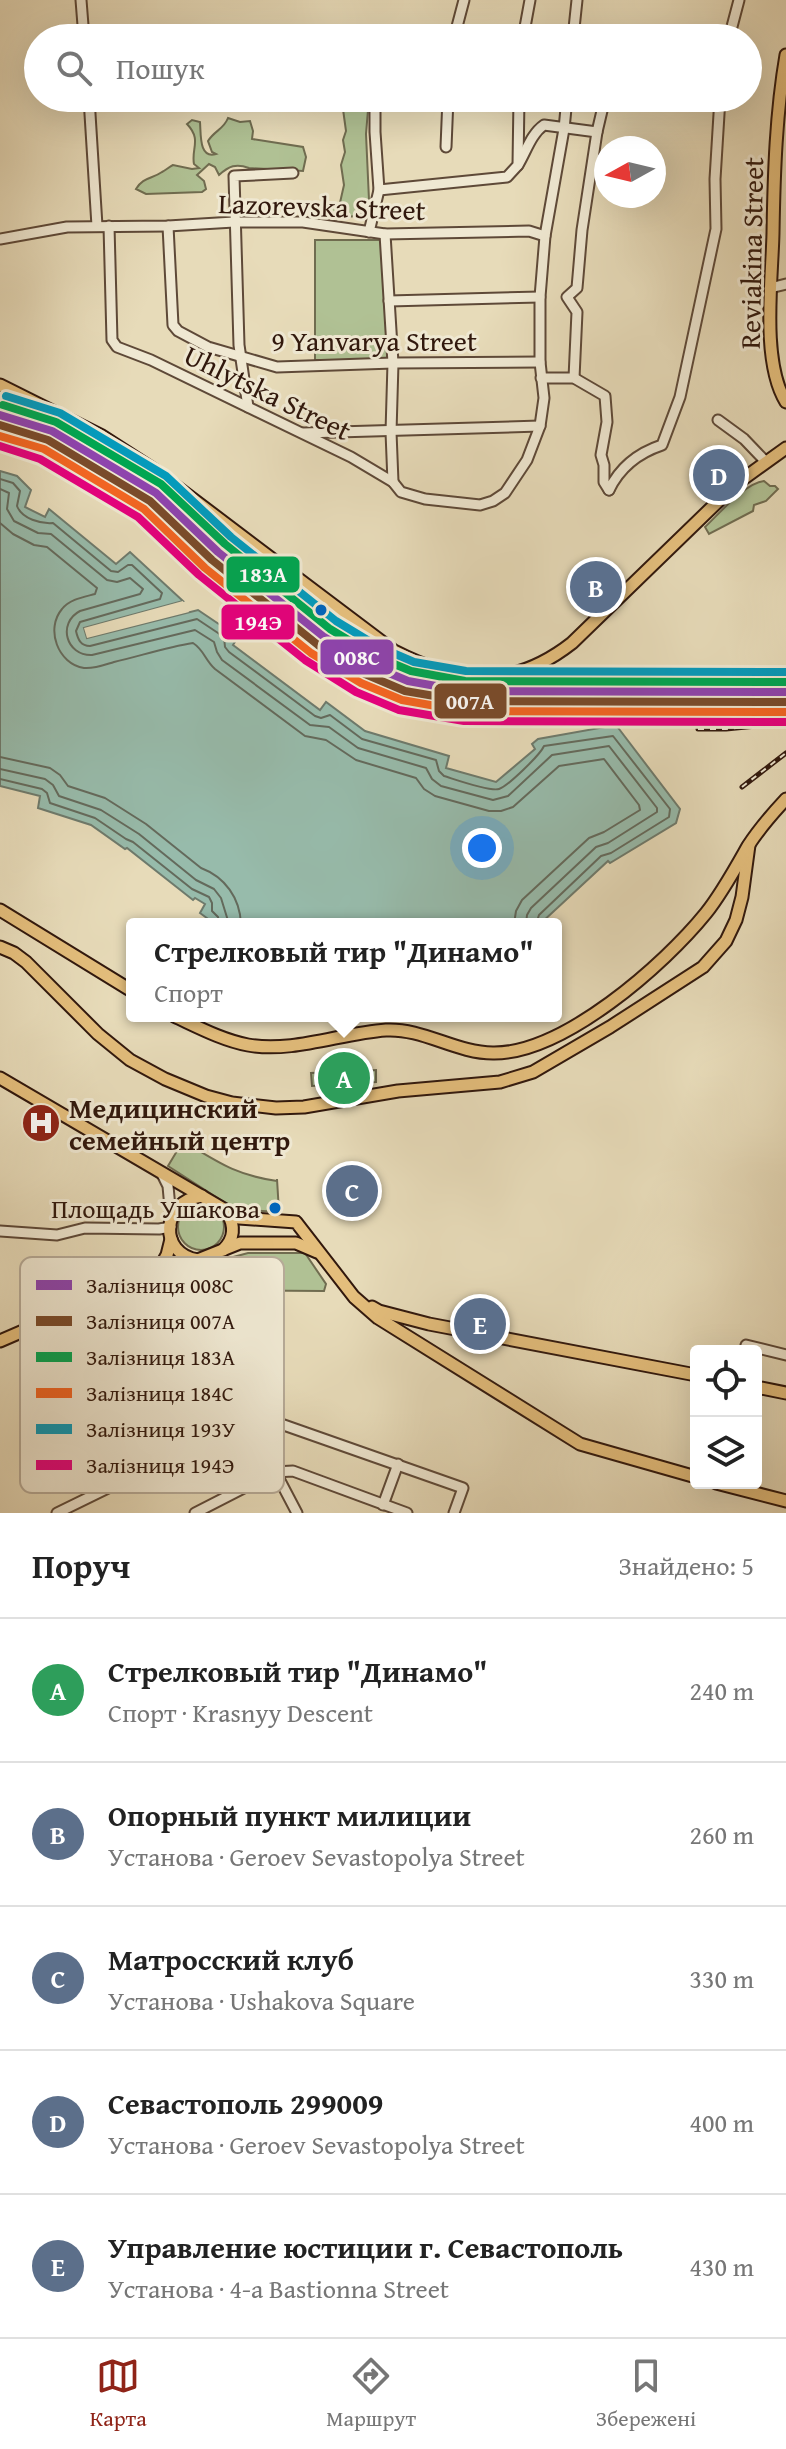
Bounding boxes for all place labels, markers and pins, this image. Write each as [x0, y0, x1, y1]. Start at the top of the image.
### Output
pin: D [693, 445, 745, 505]
pin: B [570, 557, 622, 617]
unlabelled marker [313, 602, 329, 618]
pin: A [318, 1048, 370, 1108]
place label: Медицинский семейный центр [69, 1087, 290, 1160]
hospital icon: Медицинский семейный центр [20, 1102, 62, 1144]
pin: C [326, 1161, 378, 1221]
place label: Площадь Ушакова [51, 1189, 261, 1228]
marker: Площадь Ушакова [267, 1200, 283, 1216]
pin: E [454, 1294, 506, 1354]

